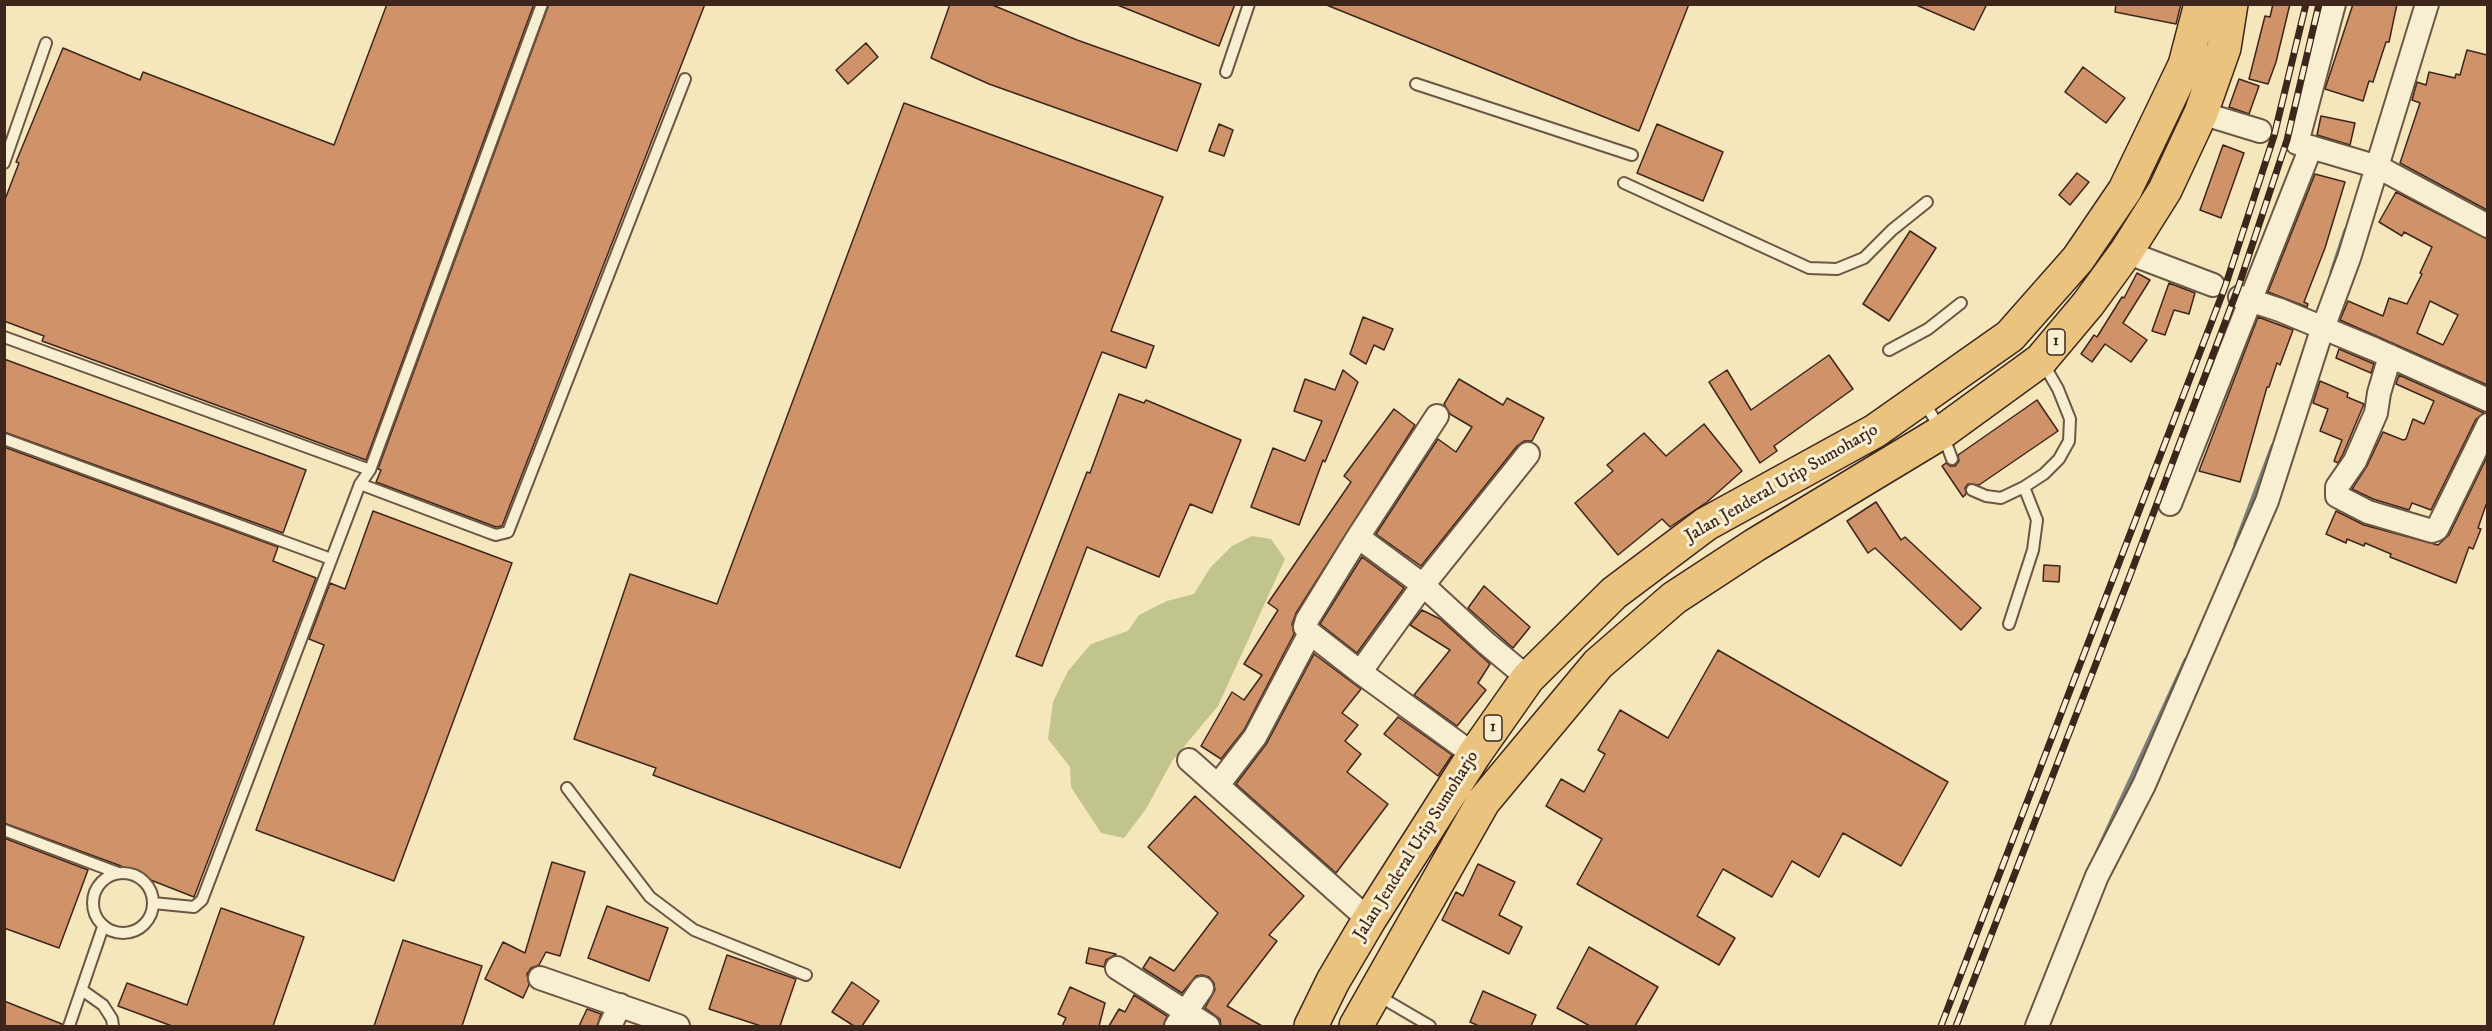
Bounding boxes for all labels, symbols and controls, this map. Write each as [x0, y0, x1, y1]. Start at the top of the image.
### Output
road number: 1 [2047, 329, 2065, 355]
street label: Jalan Jenderal Urip Sumoharjo [1682, 420, 1882, 548]
road number: 1 [1484, 715, 1502, 741]
street label: Jalan Jenderal Urip Sumoharjo [1350, 747, 1484, 945]

